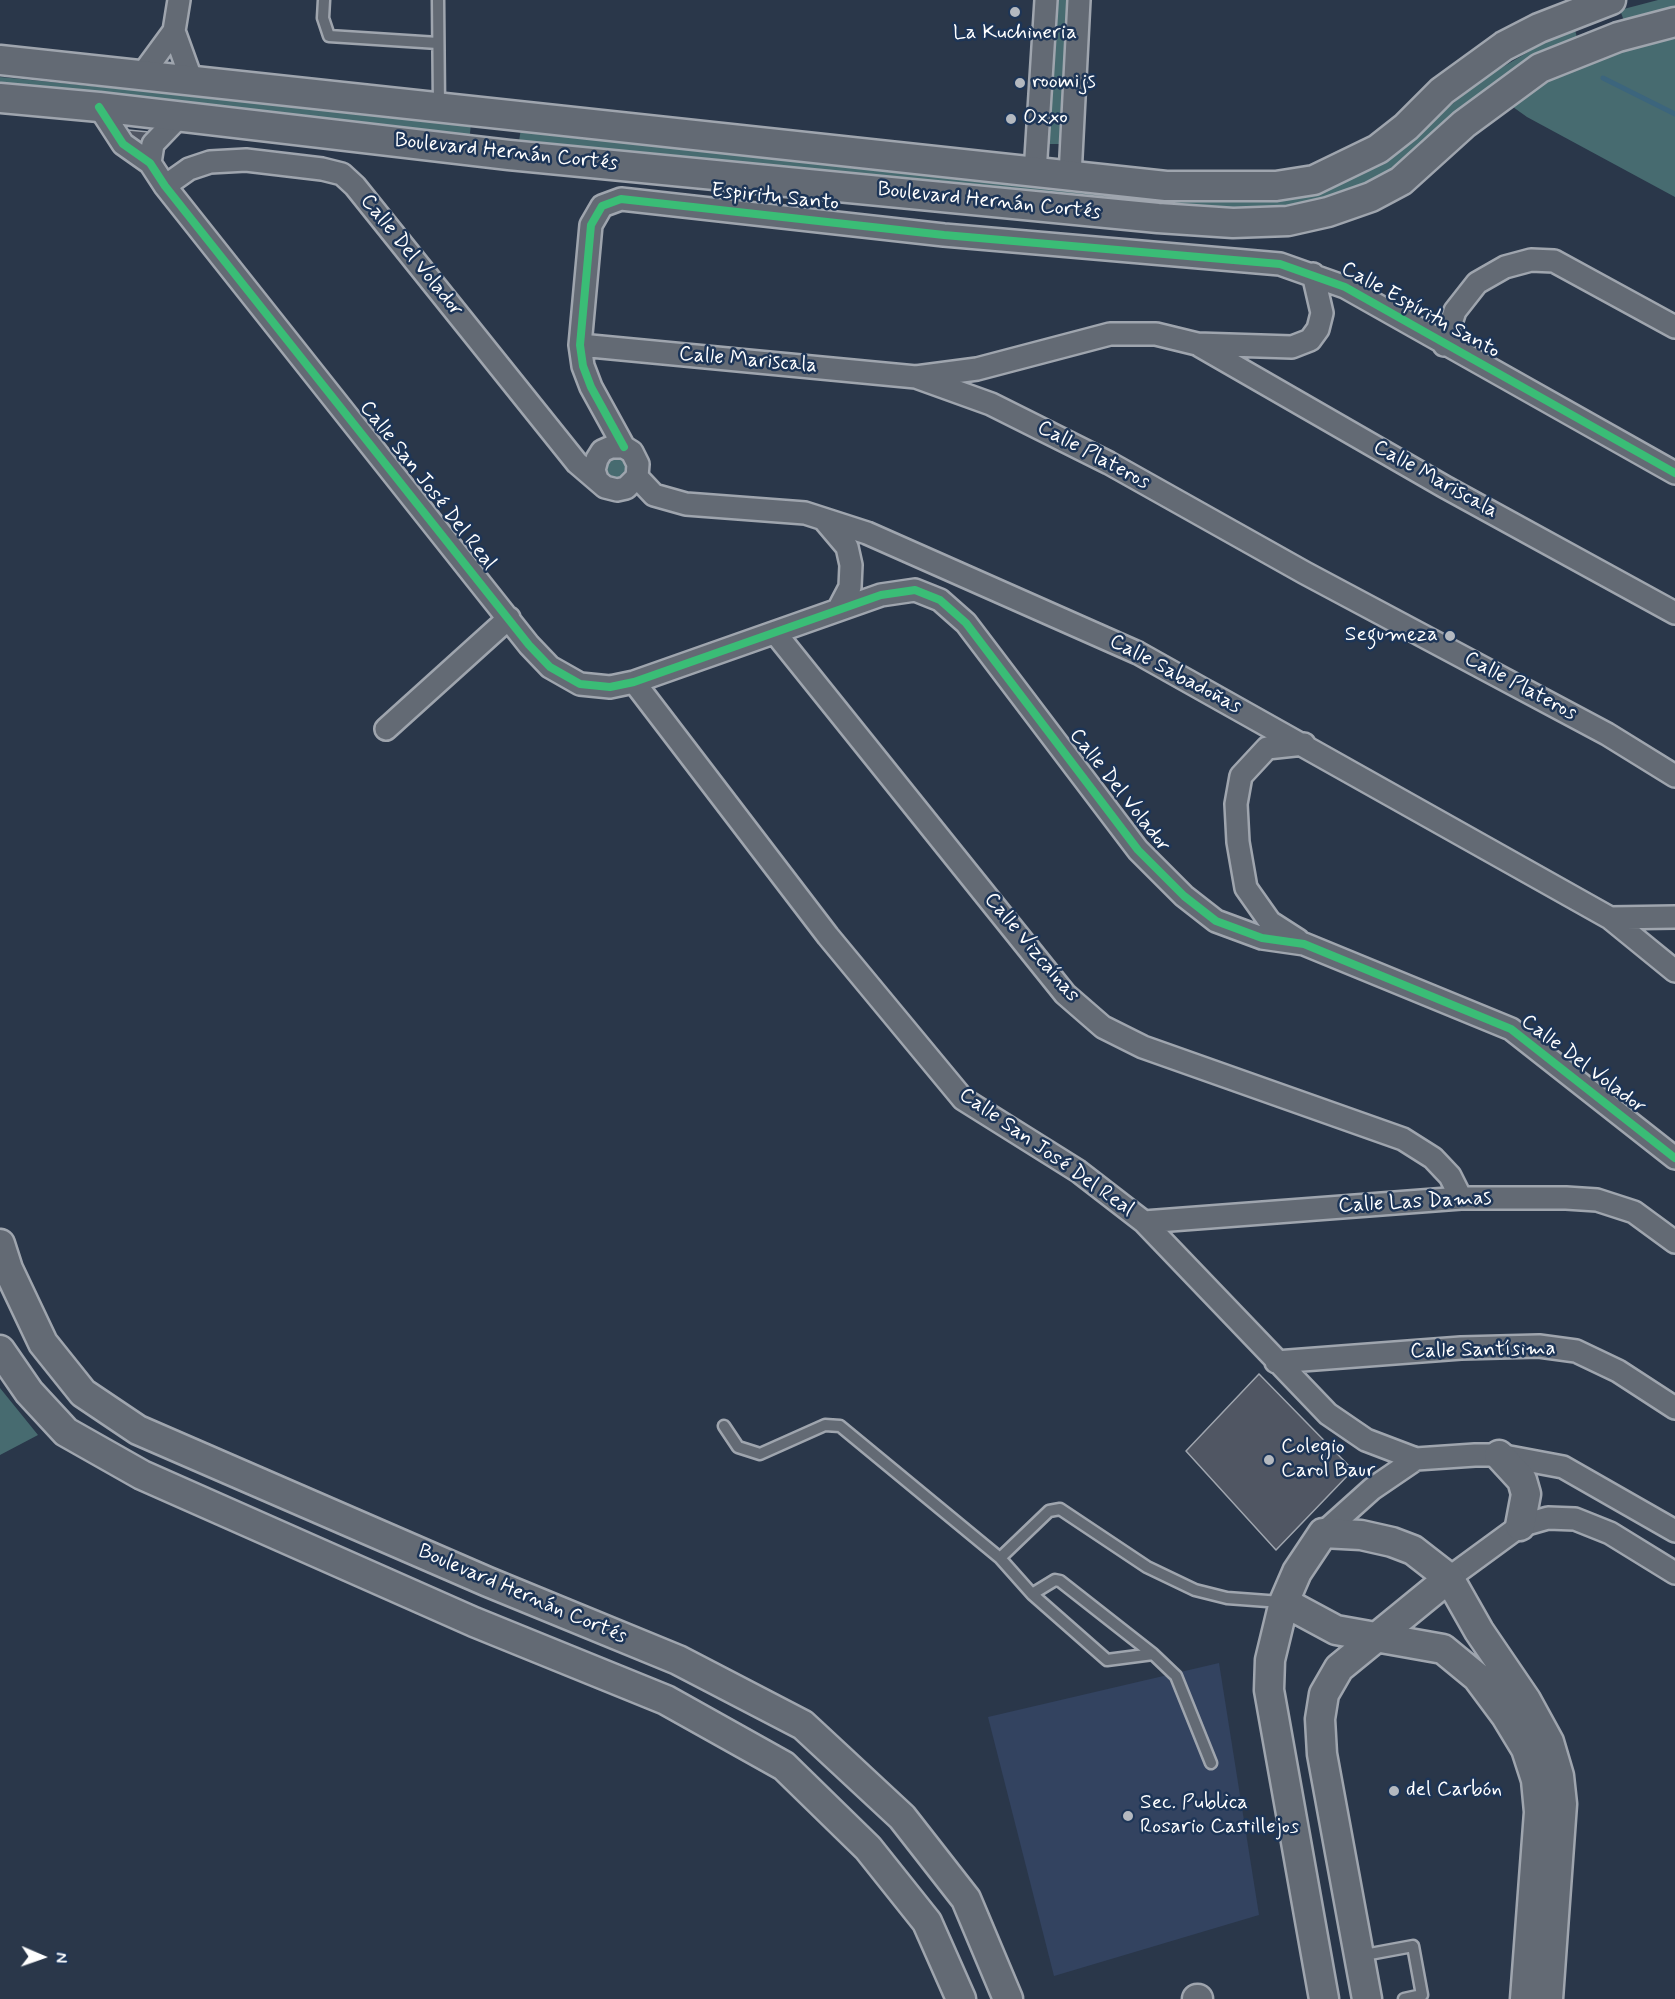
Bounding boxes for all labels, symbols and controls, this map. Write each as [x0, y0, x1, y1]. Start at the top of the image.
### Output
marker: La Kuchineria [1008, 5, 1022, 19]
place label: La Kuchineria [953, 21, 1077, 47]
place label: roomijs [1032, 70, 1096, 96]
marker: roomijs [1013, 76, 1027, 90]
place label: Oxxo [1023, 106, 1068, 132]
marker: Oxxo [1004, 112, 1018, 126]
street label: Boulevard Hernán Cortés [393, 129, 619, 177]
street label: Boulevard Hernán Cortés [876, 178, 1102, 226]
street label: Espiritu Santo [710, 179, 840, 217]
street label: Calle Del Volador [354, 190, 468, 322]
street label: Calle Espíritu Santo [1336, 257, 1504, 365]
street label: Calle Mariscala [678, 342, 818, 380]
street label: Calle San José Del Real [353, 396, 501, 576]
street label: Calle Plateros [1032, 416, 1154, 496]
street label: Calle Mariscala [1368, 435, 1502, 525]
place label: Segumeza [1345, 623, 1438, 649]
marker: Segumeza [1443, 629, 1457, 643]
street label: Calle Sabadoñas [1105, 630, 1245, 720]
street label: Calle Plateros [1459, 647, 1581, 727]
street label: Calle Del Volador [1063, 724, 1175, 858]
street label: Calle Vizcaínas [978, 888, 1084, 1008]
street label: Calle Del Volador [1515, 1010, 1651, 1120]
street label: Calle San José Del Real [954, 1083, 1138, 1223]
street label: Calle Las Damas [1338, 1186, 1492, 1220]
street label: Calle Santísima [1410, 1337, 1556, 1365]
place label: Colegio Carol Baur [1281, 1435, 1375, 1485]
marker: Colegio Carol Baur [1262, 1453, 1276, 1467]
street label: Boulevard Hernán Cortés [414, 1540, 630, 1650]
place label: del Carbón [1406, 1778, 1502, 1804]
marker: del Carbón [1387, 1784, 1401, 1798]
place label: Sec. Publica Rosario Castillejos [1140, 1791, 1299, 1841]
marker: Sec. Publica Rosario Castillejos [1121, 1809, 1135, 1823]
north arrow [12, 1927, 72, 1987]
text: N [50, 1952, 71, 1963]

